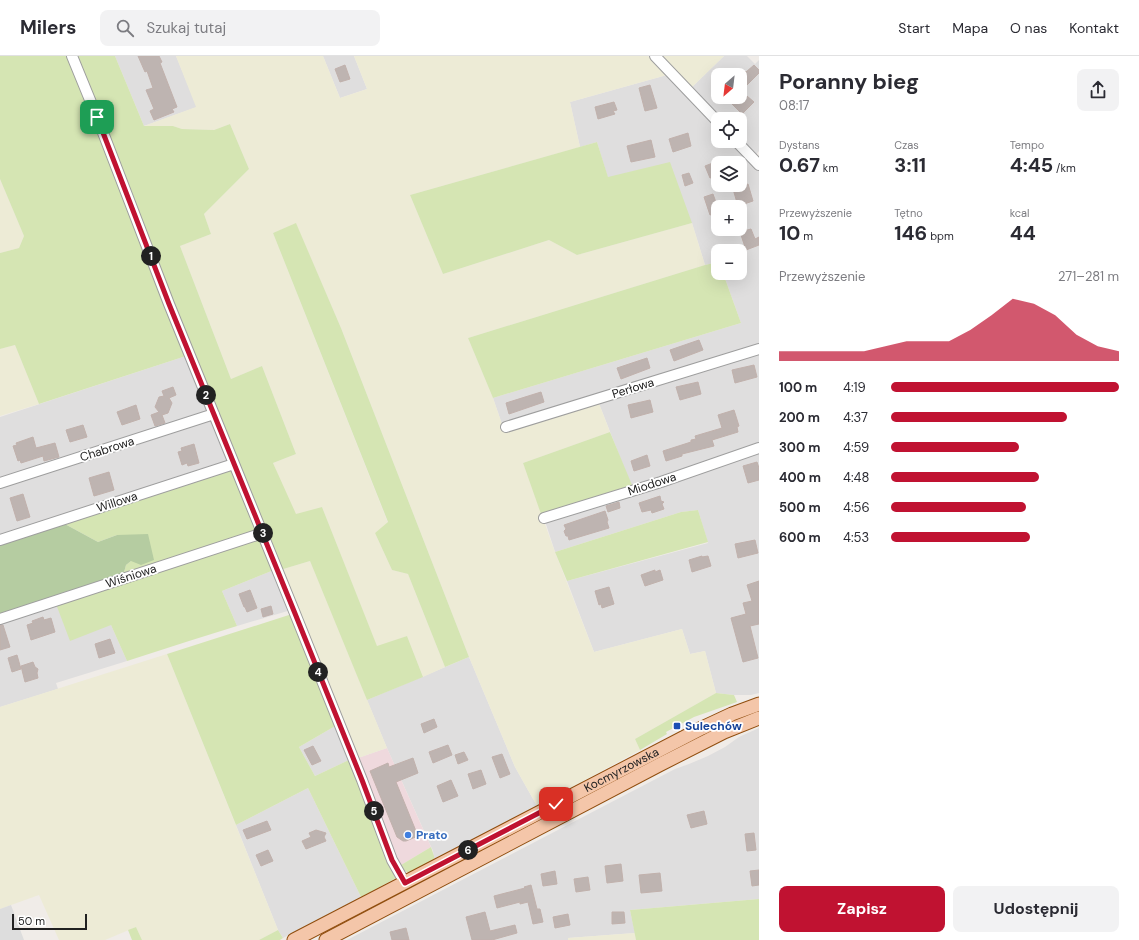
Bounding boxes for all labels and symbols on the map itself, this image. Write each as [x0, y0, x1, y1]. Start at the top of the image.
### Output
north arrow [711, 68, 747, 104]
pin [80, 100, 114, 134]
pin: 1 [141, 246, 161, 266]
street label: Perłowa [610, 374, 656, 402]
pin: 2 [196, 385, 216, 405]
street label: Chabrowa [78, 433, 136, 465]
street label: Miodowa [626, 469, 678, 499]
street label: Willowa [94, 488, 140, 516]
pin: 3 [253, 523, 273, 543]
street label: Wiśniowa [103, 560, 159, 592]
pin: 4 [308, 662, 328, 682]
place label: Sulechów [685, 718, 742, 734]
marker: Sulechów [672, 721, 682, 731]
street label: Kocmyrzowska [581, 744, 662, 796]
pin [539, 787, 573, 821]
pin: 5 [364, 801, 384, 821]
place label: Prato [416, 827, 448, 843]
marker: Prato [403, 830, 413, 840]
pin: 6 [458, 840, 478, 860]
scale bar [12, 912, 87, 931]

